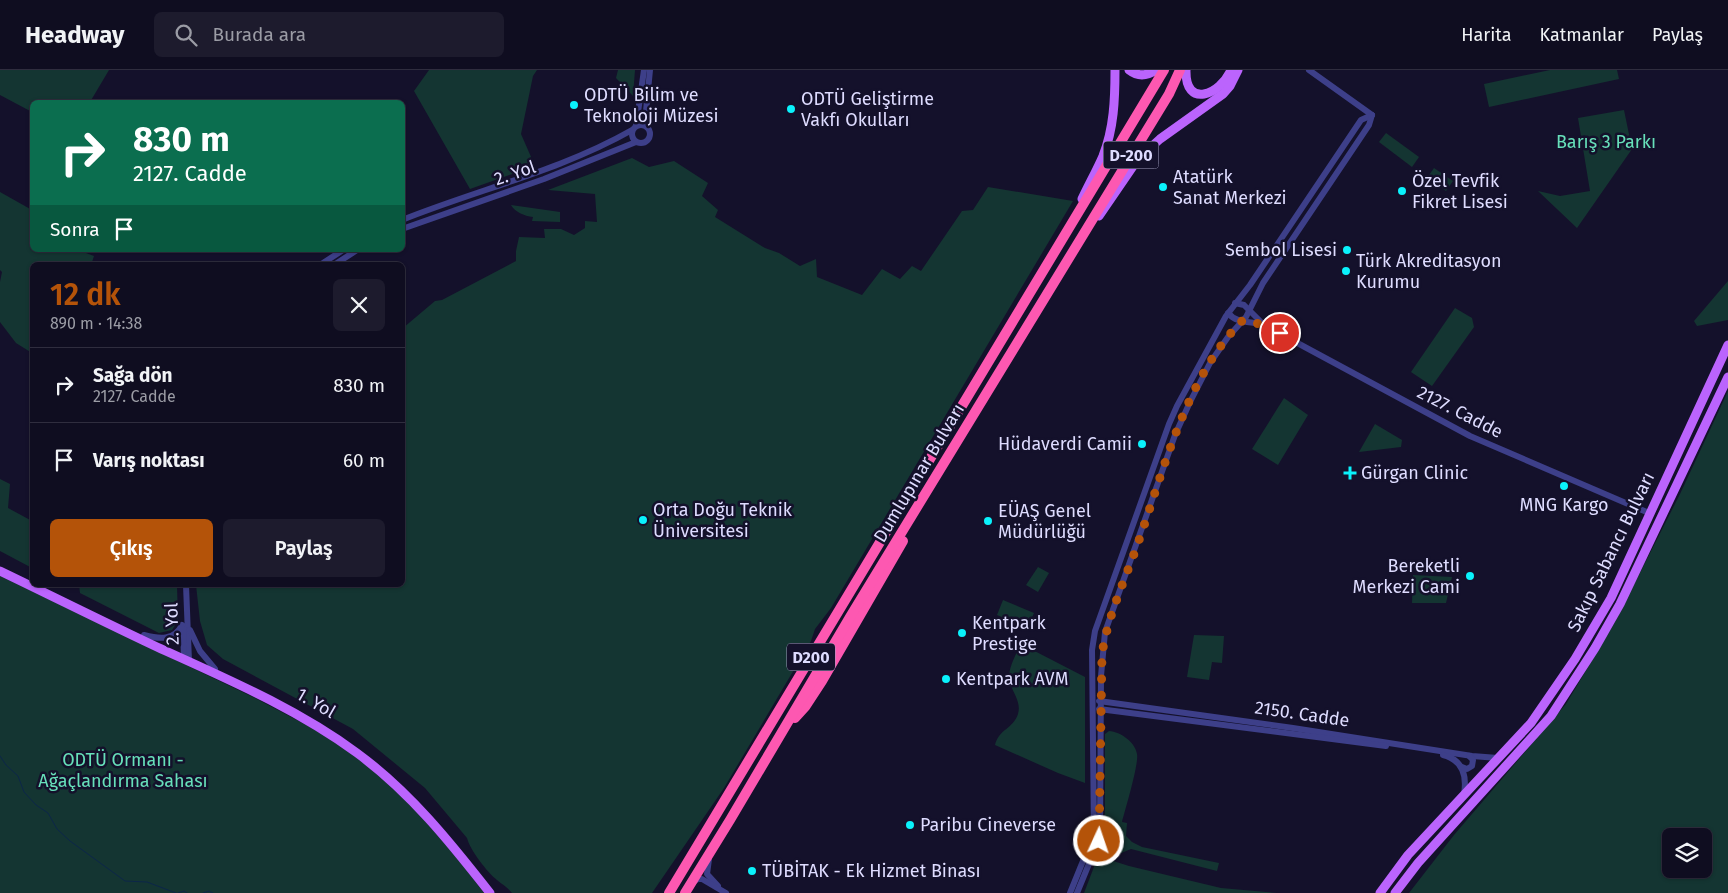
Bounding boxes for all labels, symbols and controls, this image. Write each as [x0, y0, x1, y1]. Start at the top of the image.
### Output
search box [154, 12, 504, 57]
text: Headway [25, 21, 124, 49]
icon: search [172, 21, 200, 49]
text: Burada ara [212, 23, 306, 46]
text: Harita [1461, 24, 1511, 46]
text: Katmanlar [1539, 24, 1624, 46]
text: Paylaş [1652, 24, 1703, 46]
place label: ODTÜ Bilim ve Teknoloji Müzesi [584, 84, 719, 127]
place label: ODTÜ Geliştirme Vakfı Okulları [801, 88, 934, 131]
marker: ODTÜ Bilim ve Teknoloji Müzesi [568, 99, 580, 111]
marker: ODTÜ Geliştirme Vakfı Okulları [785, 103, 797, 115]
text: 830 m [133, 118, 230, 160]
icon: right [50, 120, 115, 185]
park label: Barış 3 Parkı [1556, 131, 1656, 153]
road number: D-200 [1104, 142, 1158, 168]
street label: 2. Yol [491, 156, 539, 190]
text: 2127. Cadde [133, 160, 247, 187]
place label: Atatürk Sanat Merkezi [1173, 166, 1287, 209]
place label: Özel Tevfik Fikret Lisesi [1412, 170, 1508, 213]
marker: Atatürk Sanat Merkezi [1157, 181, 1169, 193]
marker: Özel Tevfik Fikret Lisesi [1396, 185, 1408, 197]
icon: arrive [110, 215, 138, 243]
text: Sonra [50, 218, 100, 241]
place label: Sembol Lisesi [1225, 239, 1337, 261]
marker: Sembol Lisesi [1341, 244, 1353, 256]
place label: Türk Akreditasyon Kurumu [1356, 250, 1502, 293]
marker: Türk Akreditasyon Kurumu [1340, 265, 1352, 277]
text: 12 dk [50, 277, 121, 313]
button: close [333, 279, 385, 331]
pin [1259, 312, 1301, 354]
text: 890 m · 14:38 [50, 314, 142, 333]
icon: arrive [1266, 319, 1294, 347]
text: Sağa dön [93, 364, 173, 387]
icon: right [50, 371, 78, 399]
text: 830 m [333, 374, 385, 397]
street label: 2127. Cadde [1414, 381, 1506, 443]
text: 2127. Cadde [93, 387, 176, 406]
street label: Dumlupınar Bulvarı [869, 400, 969, 546]
place label: Hüdaverdi Camii [998, 433, 1132, 455]
marker: Hüdaverdi Camii [1136, 438, 1148, 450]
icon: arrive [50, 446, 78, 474]
text: Varış noktası [93, 449, 205, 472]
text: 60 m [343, 449, 385, 472]
place label: Gürgan Clinic [1361, 462, 1469, 484]
marker: Gürgan Clinic [1343, 466, 1357, 480]
street label: Sakıp Sabancı Bulvarı [1563, 468, 1659, 636]
marker: MNG Kargo [1558, 480, 1570, 492]
place label: MNG Kargo [1520, 494, 1608, 516]
place label: Orta Doğu Teknik Üniversitesi [653, 499, 793, 542]
place label: EÜAŞ Genel Müdürlüğü [998, 500, 1091, 543]
marker: Orta Doğu Teknik Üniversitesi [637, 514, 649, 526]
marker: EÜAŞ Genel Müdürlüğü [982, 515, 994, 527]
button: Çıkış [50, 519, 213, 577]
button: Paylaş [223, 519, 385, 577]
place label: Bereketli Merkezi Cami [1353, 555, 1460, 598]
marker: Bereketli Merkezi Cami [1464, 570, 1476, 582]
street label: 2. Yol [160, 602, 184, 646]
place label: Kentpark Prestige [972, 612, 1046, 655]
marker: Kentpark Prestige [956, 627, 968, 639]
road number: D200 [787, 644, 835, 670]
place label: Kentpark AVM [956, 668, 1068, 690]
marker: Kentpark AVM [940, 673, 952, 685]
street label: 1. Yol [293, 683, 339, 723]
street label: 2150. Cadde [1253, 696, 1351, 732]
park label: ODTÜ Ormanı - Ağaçlandırma Sahası [38, 749, 208, 792]
place label: Paribu Cineverse [920, 814, 1056, 836]
position arrow [1072, 814, 1124, 866]
marker: Paribu Cineverse [904, 819, 916, 831]
map controls [1662, 828, 1712, 878]
button: layers [1662, 828, 1712, 878]
place label: TÜBİTAK - Ek Hizmet Binası [762, 860, 981, 882]
marker: TÜBİTAK - Ek Hizmet Binası [746, 865, 758, 877]

